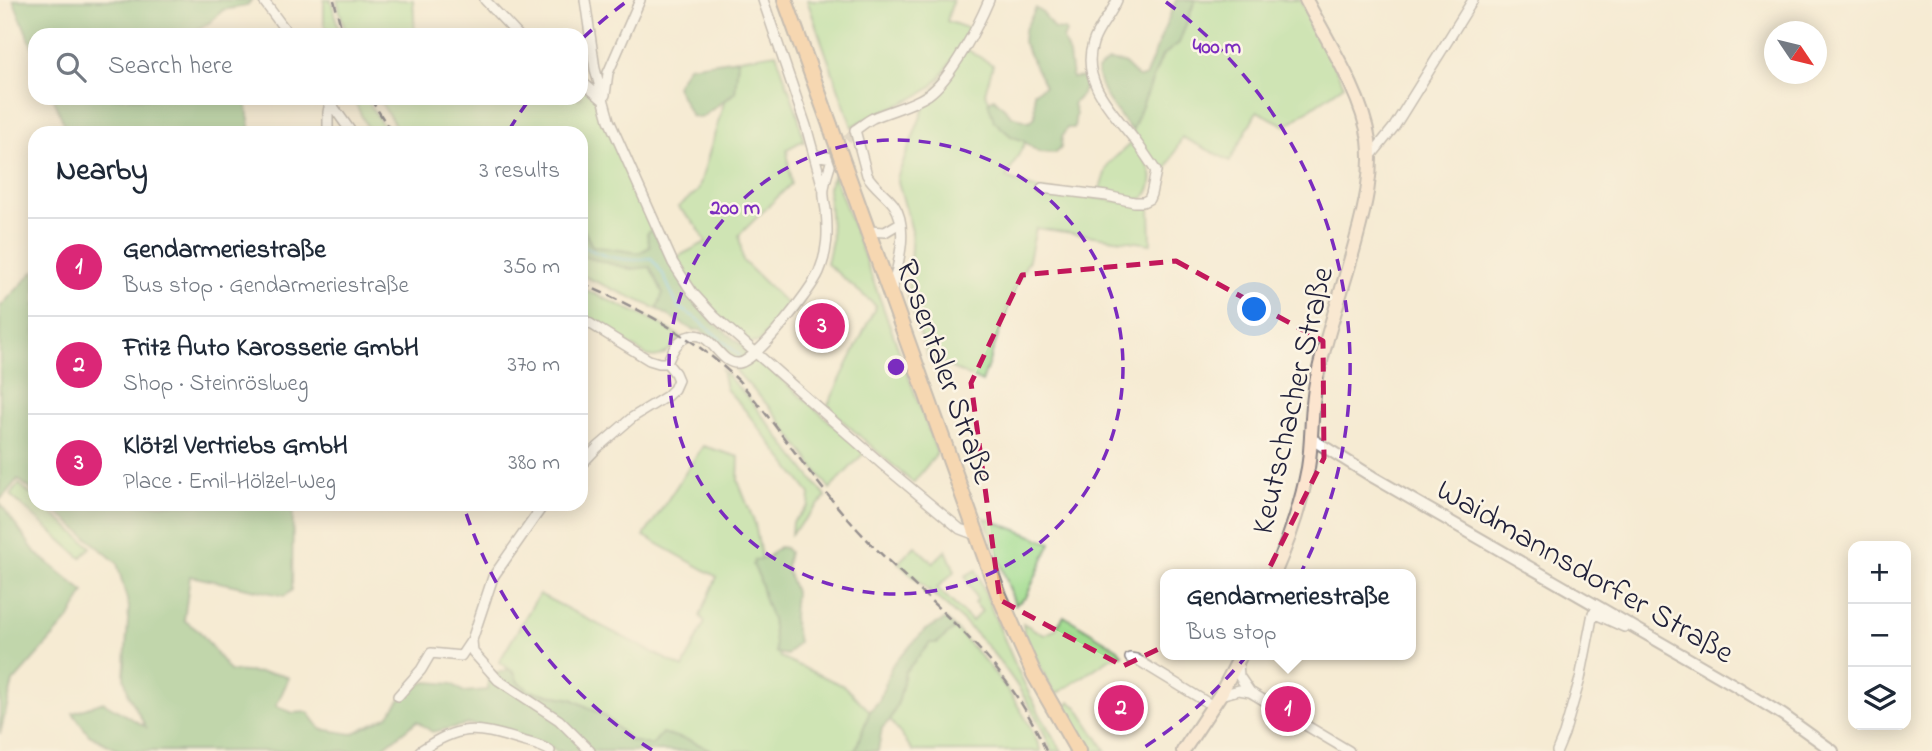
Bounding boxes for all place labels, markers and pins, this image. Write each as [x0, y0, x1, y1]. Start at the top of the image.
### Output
pin: 3 [799, 300, 845, 352]
centre of rings [884, 355, 908, 379]
pin: 2 [1098, 682, 1144, 734]
pin: 1 [1265, 683, 1311, 735]

